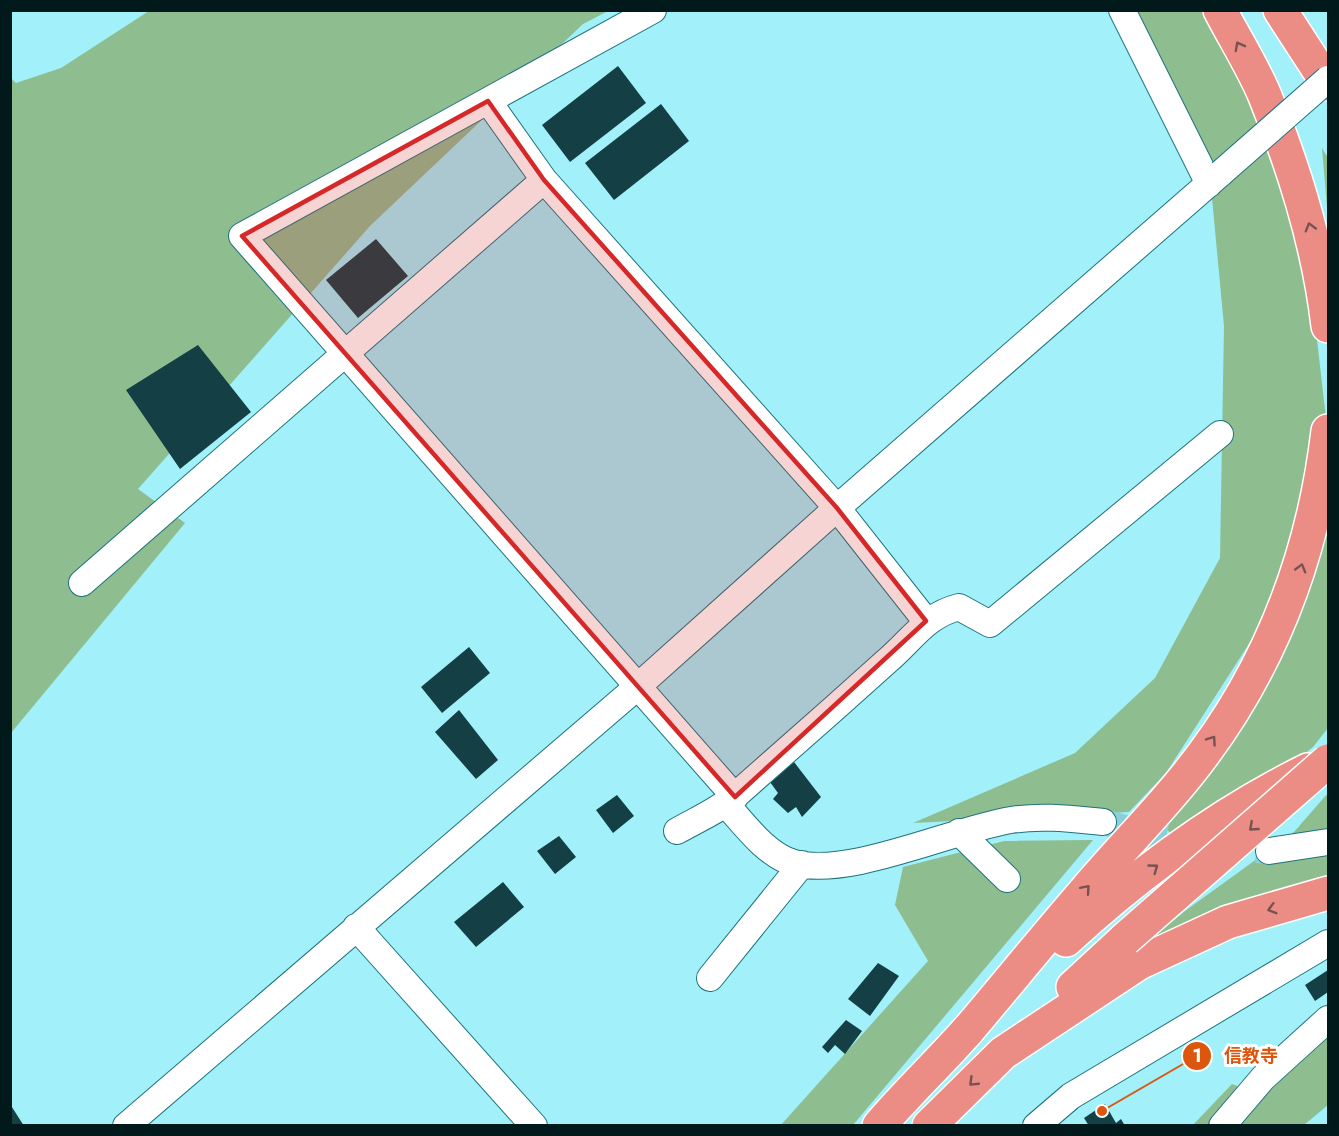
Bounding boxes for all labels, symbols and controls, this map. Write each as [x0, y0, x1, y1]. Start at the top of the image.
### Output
one-way arrow [1235, 42, 1246, 53]
one-way arrow [1305, 223, 1317, 233]
one-way arrow [1294, 563, 1306, 573]
one-way arrow [1205, 736, 1216, 747]
one-way arrow [1249, 820, 1260, 831]
one-way arrow [1148, 864, 1159, 875]
one-way arrow [1079, 885, 1090, 896]
one-way arrow [1267, 902, 1278, 914]
callout: 信教寺 [1182, 1038, 1290, 1074]
text: 1 [1192, 1043, 1202, 1069]
text: 信教寺 [1224, 1043, 1278, 1069]
one-way arrow [969, 1075, 980, 1086]

